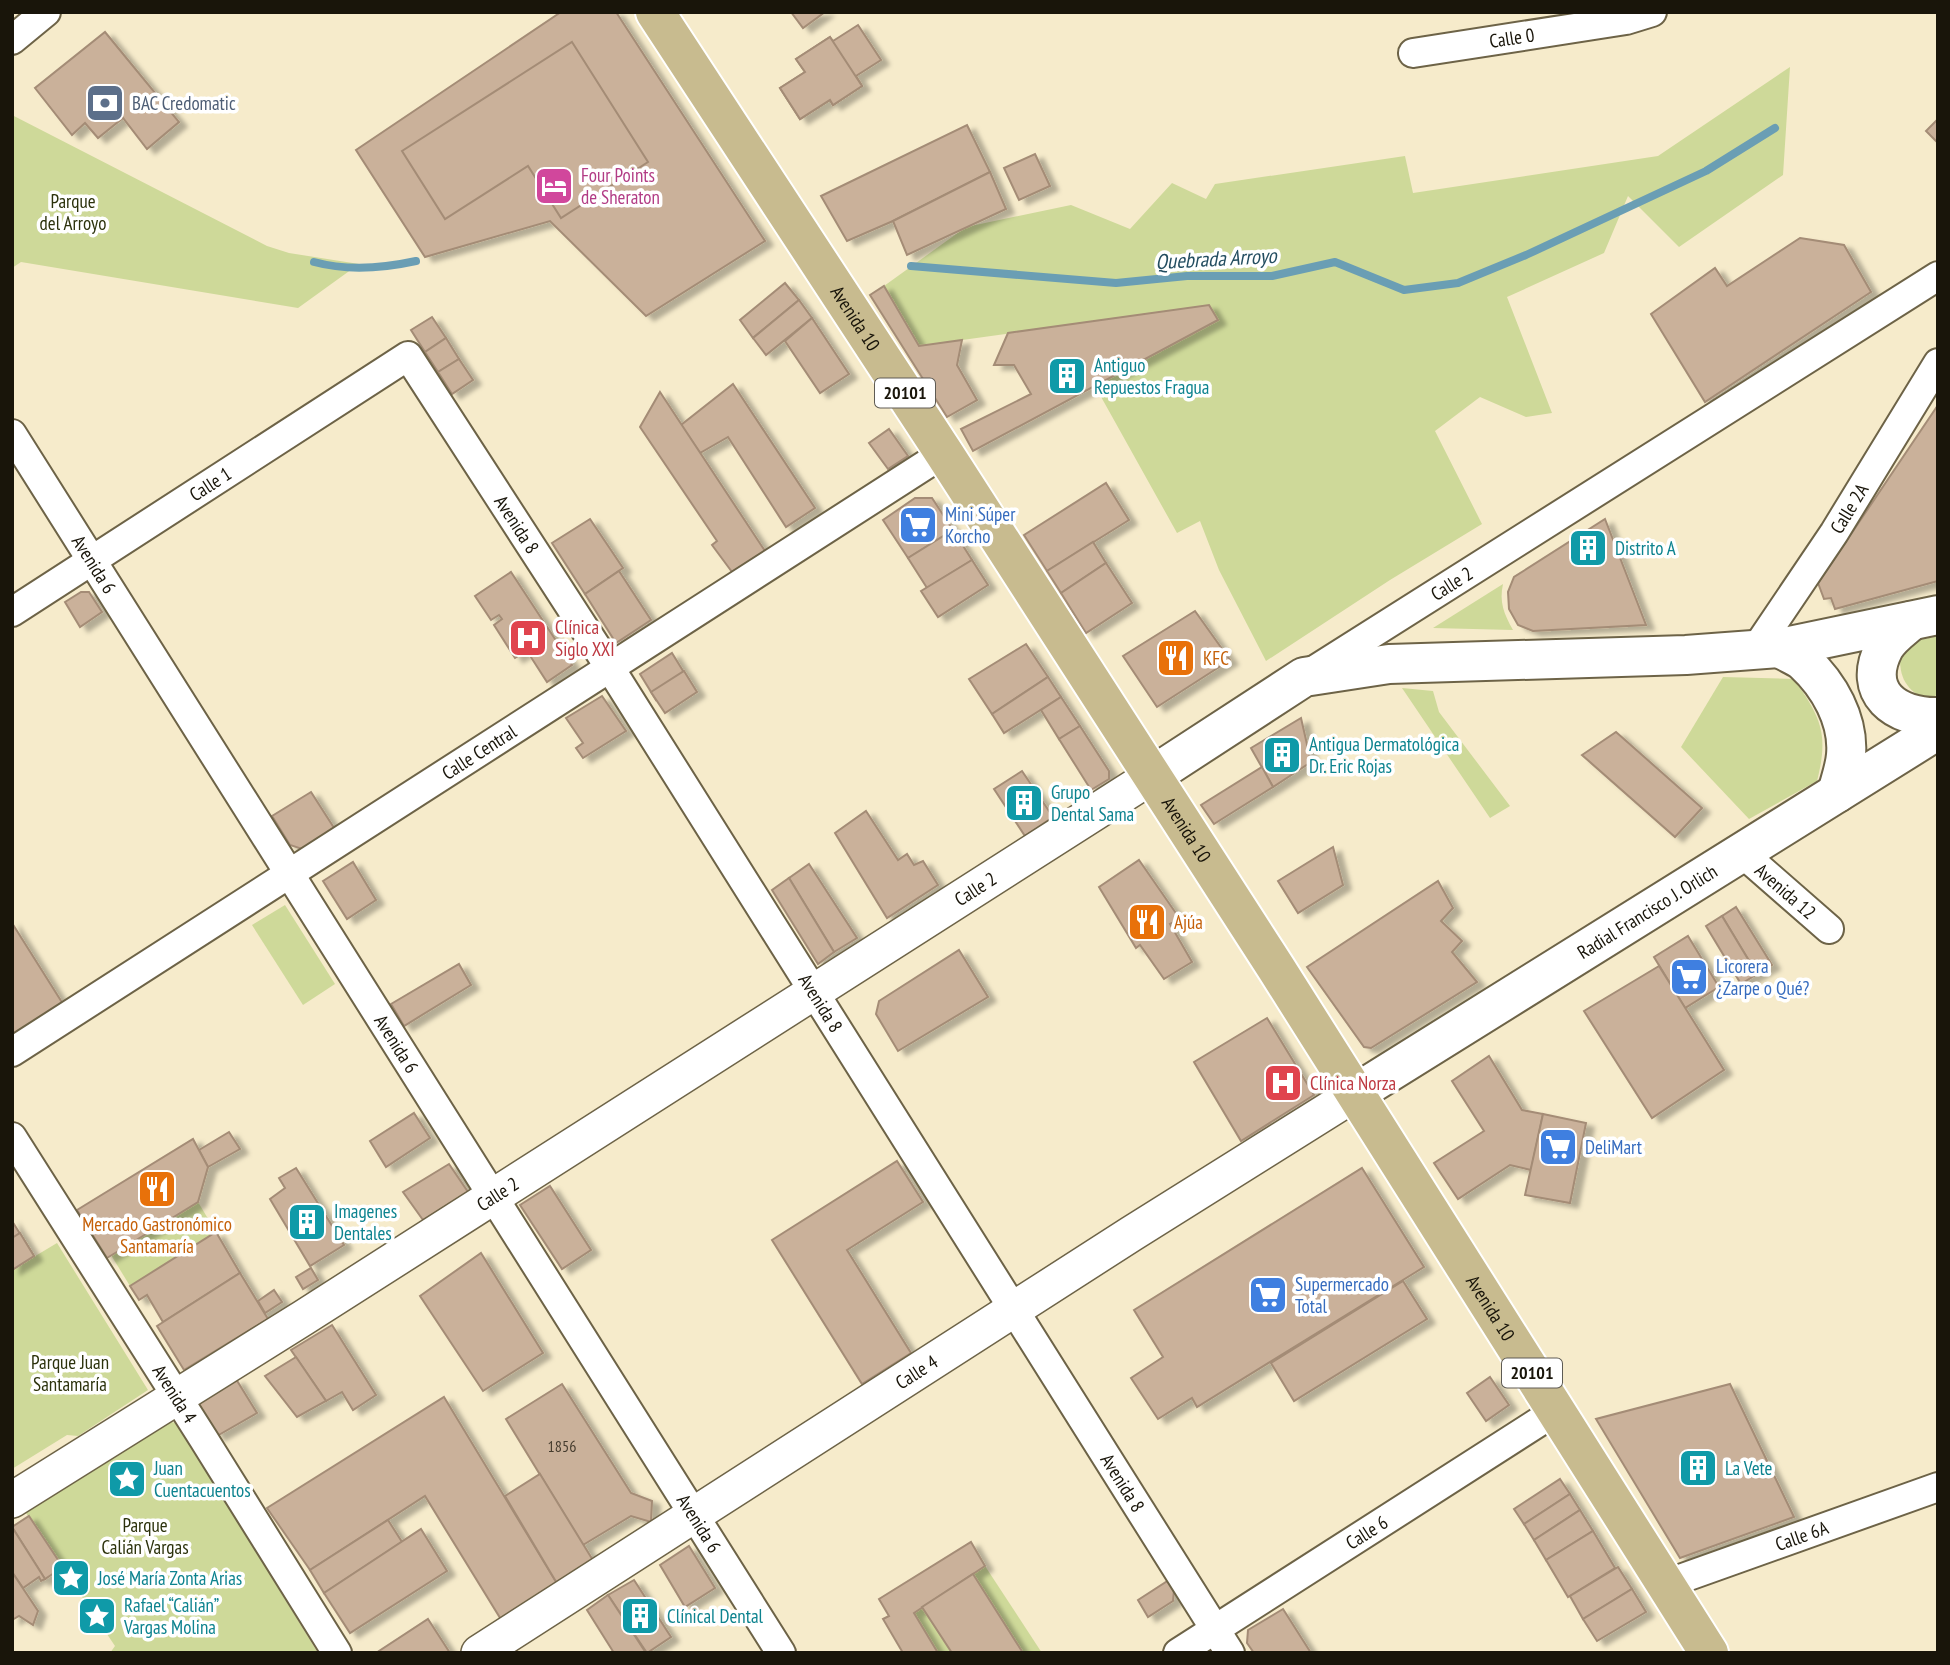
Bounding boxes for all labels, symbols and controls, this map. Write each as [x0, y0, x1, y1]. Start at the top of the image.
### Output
street label: Calle 0 [1488, 22, 1536, 53]
bank icon: BAC Credomatic [84, 82, 126, 124]
place label: BAC Credomatic [132, 91, 236, 115]
place label: Four Points de Sheraton [581, 163, 660, 209]
hotel icon: Four Points de Sheraton [533, 165, 575, 207]
park label: Parque del Arroyo [40, 189, 106, 235]
water label: Quebrada Arroyo [1155, 242, 1279, 275]
street label: Avenida 10 [826, 281, 886, 355]
place label: Antiguo Repuestos Fragua [1094, 353, 1209, 399]
building icon: Antiguo Repuestos Fragua [1046, 355, 1088, 397]
road number: 20101 [875, 379, 935, 408]
street label: Calle 1 [185, 461, 236, 506]
street label: Calle 2A [1825, 479, 1873, 538]
street label: Avenida 8 [489, 491, 545, 558]
place label: Mini Súper Korcho [945, 502, 1016, 548]
supermarket icon: Mini Súper Korcho [897, 504, 939, 546]
building icon: Distrito A [1567, 527, 1609, 569]
street label: Avenida 6 [67, 531, 122, 598]
place label: Distrito A [1615, 536, 1676, 560]
street label: Calle 2 [1426, 561, 1477, 606]
place label: Clínica Siglo XXI [555, 615, 615, 661]
hospital icon: Clínica Siglo XXI [507, 617, 549, 659]
restaurant icon: KFC [1155, 637, 1197, 679]
place label: KFC [1203, 646, 1229, 670]
street label: Calle Central [437, 719, 521, 785]
place label: Antigua Dermatológica Dr. Eric Rojas [1309, 732, 1459, 778]
building icon: Antigua Dermatológica Dr. Eric Rojas [1261, 734, 1303, 776]
place label: Grupo Dental Sama [1051, 780, 1134, 826]
building icon: Grupo Dental Sama [1003, 782, 1045, 824]
street label: Avenida 10 [1157, 792, 1216, 867]
street label: Avenida 12 [1750, 858, 1821, 924]
street label: Radial Francisco J. Orlich [1573, 859, 1721, 964]
street label: Calle 2 [950, 866, 1001, 911]
restaurant icon: Ajúa [1126, 901, 1168, 943]
place label: Ajúa [1174, 910, 1203, 934]
place label: Licorera ¿Zarpe o Qué? [1716, 954, 1810, 1000]
supermarket icon: Licorera ¿Zarpe o Qué? [1668, 956, 1710, 998]
street label: Avenida 8 [793, 969, 848, 1037]
street label: Avenida 6 [369, 1010, 424, 1077]
hospital icon: Clínica Norza [1262, 1062, 1304, 1104]
place label: Clínica Norza [1310, 1071, 1396, 1095]
supermarket icon: DeliMart [1537, 1126, 1579, 1168]
place label: DeliMart [1585, 1135, 1643, 1159]
restaurant icon: Mercado Gastronómico Santamaría [136, 1168, 178, 1210]
street label: Calle 2 [472, 1171, 523, 1216]
place label: Imagenes Dentales [334, 1199, 397, 1245]
building icon: Imagenes Dentales [286, 1201, 328, 1243]
place label: Mercado Gastronómico Santamaría [82, 1212, 232, 1258]
street label: Avenida 10 [1461, 1270, 1520, 1345]
place label: Supermercado Total [1295, 1272, 1389, 1318]
supermarket icon: Supermercado Total [1247, 1274, 1289, 1316]
street label: Calle 4 [891, 1349, 942, 1394]
park label: Parque Juan Santamaría [31, 1350, 109, 1396]
road number: 20101 [1502, 1358, 1562, 1388]
street label: Avenida 4 [147, 1360, 203, 1428]
house number: 1856 [548, 1436, 576, 1456]
building icon: La Vete [1677, 1447, 1719, 1489]
street label: Avenida 8 [1096, 1449, 1150, 1517]
place label: Juan Cuentacuentos [153, 1456, 251, 1502]
place label: La Vete [1725, 1456, 1773, 1480]
place icon: Juan Cuentacuentos [106, 1458, 148, 1500]
street label: Avenida 6 [672, 1490, 727, 1557]
street label: Calle 6 [1341, 1510, 1392, 1555]
park label: Parque Calián Vargas [101, 1513, 189, 1559]
street label: Calle 6A [1772, 1515, 1831, 1556]
place icon: José María Zonta Arias [50, 1557, 92, 1599]
place label: José María Zonta Arias [97, 1566, 242, 1590]
place label: Rafael “Calián” Vargas Molina [123, 1593, 219, 1639]
place icon: Rafael “Calián” Vargas Molina [76, 1595, 118, 1637]
building icon: Clínical Dental [619, 1595, 661, 1637]
place label: Clínical Dental [667, 1604, 764, 1628]

